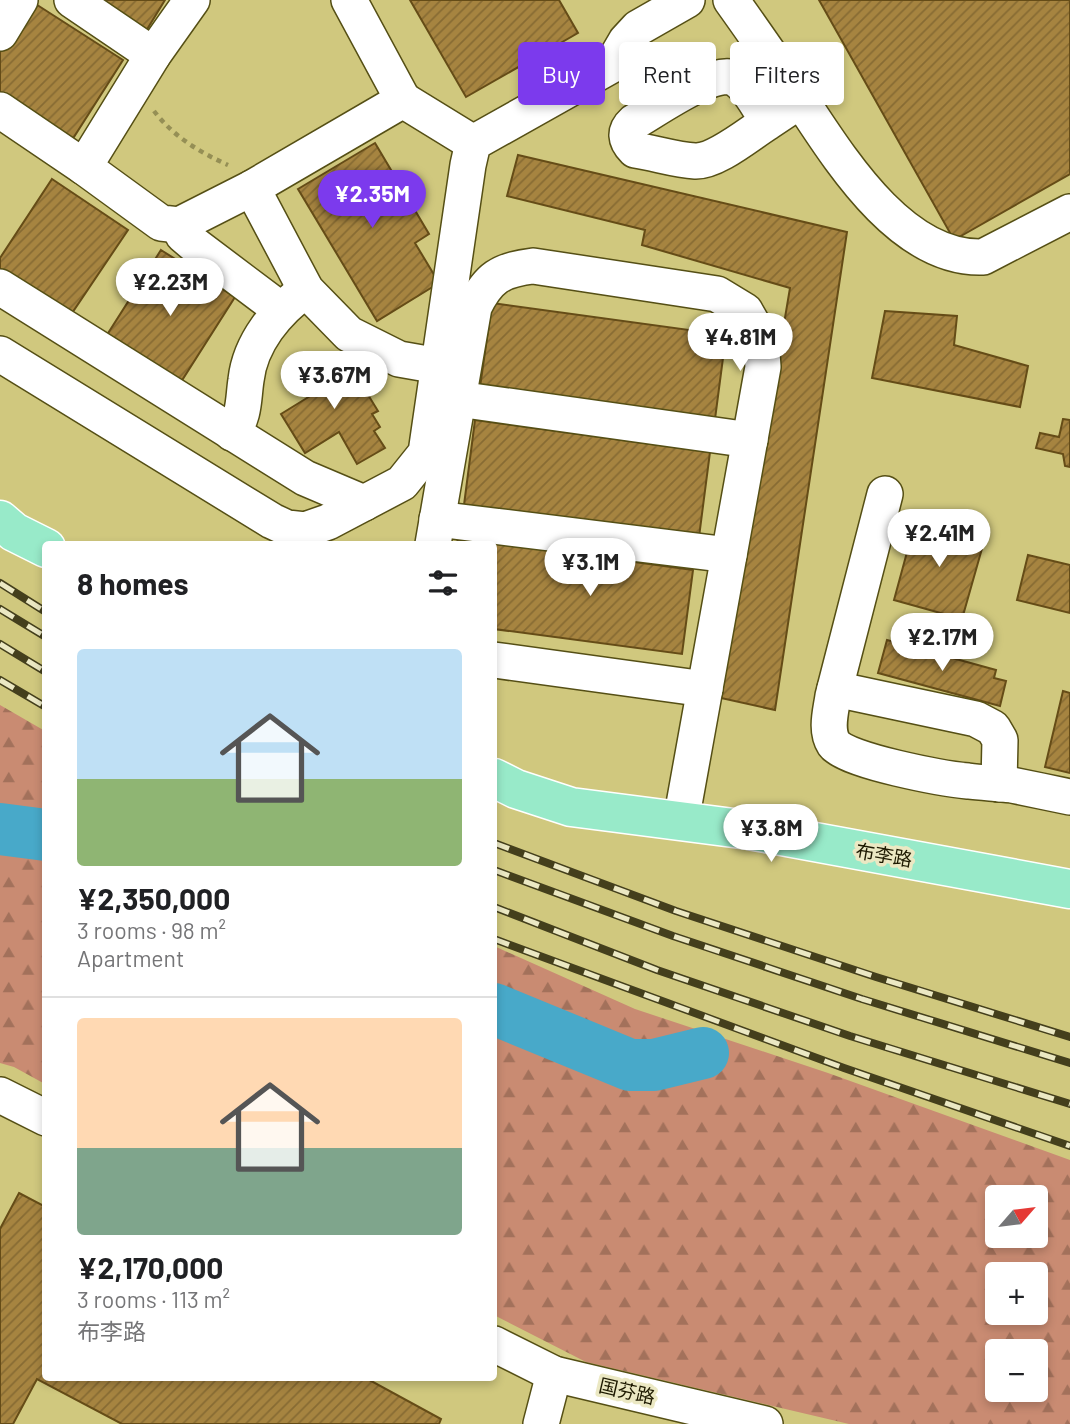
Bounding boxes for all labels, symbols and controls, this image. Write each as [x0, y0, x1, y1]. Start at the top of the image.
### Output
chip: Buy [518, 42, 605, 105]
chip: Rent [619, 42, 716, 105]
chip: Filters [730, 42, 844, 105]
pin: ¥2.35M [315, 170, 429, 230]
text: ¥2.35M [334, 179, 410, 207]
pin: ¥2.23M [113, 258, 227, 318]
text: ¥2.23M [132, 267, 208, 295]
pin: ¥4.81M [683, 314, 797, 373]
text: ¥4.81M [704, 322, 776, 350]
pin: ¥3.67M [277, 352, 391, 411]
text: ¥3.67M [297, 360, 371, 388]
pin: ¥2.41M [882, 510, 996, 569]
text: ¥2.41M [903, 518, 975, 546]
pin: ¥3.1M [541, 538, 639, 598]
text: ¥3.1M [561, 547, 620, 575]
icon: filters [424, 564, 462, 602]
text: 8 homes [77, 565, 188, 601]
pin: ¥2.17M [885, 614, 999, 673]
text: ¥2.17M [907, 622, 977, 650]
icon: home [207, 695, 333, 821]
pin: ¥3.8M [722, 804, 820, 864]
text: ¥3.8M [739, 813, 803, 841]
street label: 布李路 [854, 838, 914, 871]
text: ¥2,350,000 [77, 880, 230, 916]
text: 3 rooms · 98 m² [77, 916, 226, 944]
text: Apartment [77, 944, 184, 972]
icon: home [207, 1064, 333, 1190]
north arrow [985, 1185, 1048, 1248]
map controls [985, 1185, 1048, 1402]
text: ¥2,170,000 [77, 1249, 223, 1285]
button: + [985, 1262, 1048, 1325]
text: 3 rooms · 113 m² [77, 1285, 230, 1313]
text: 布李路 [77, 1317, 146, 1345]
button: − [985, 1339, 1048, 1402]
street label: 国芬路 [597, 1373, 657, 1408]

